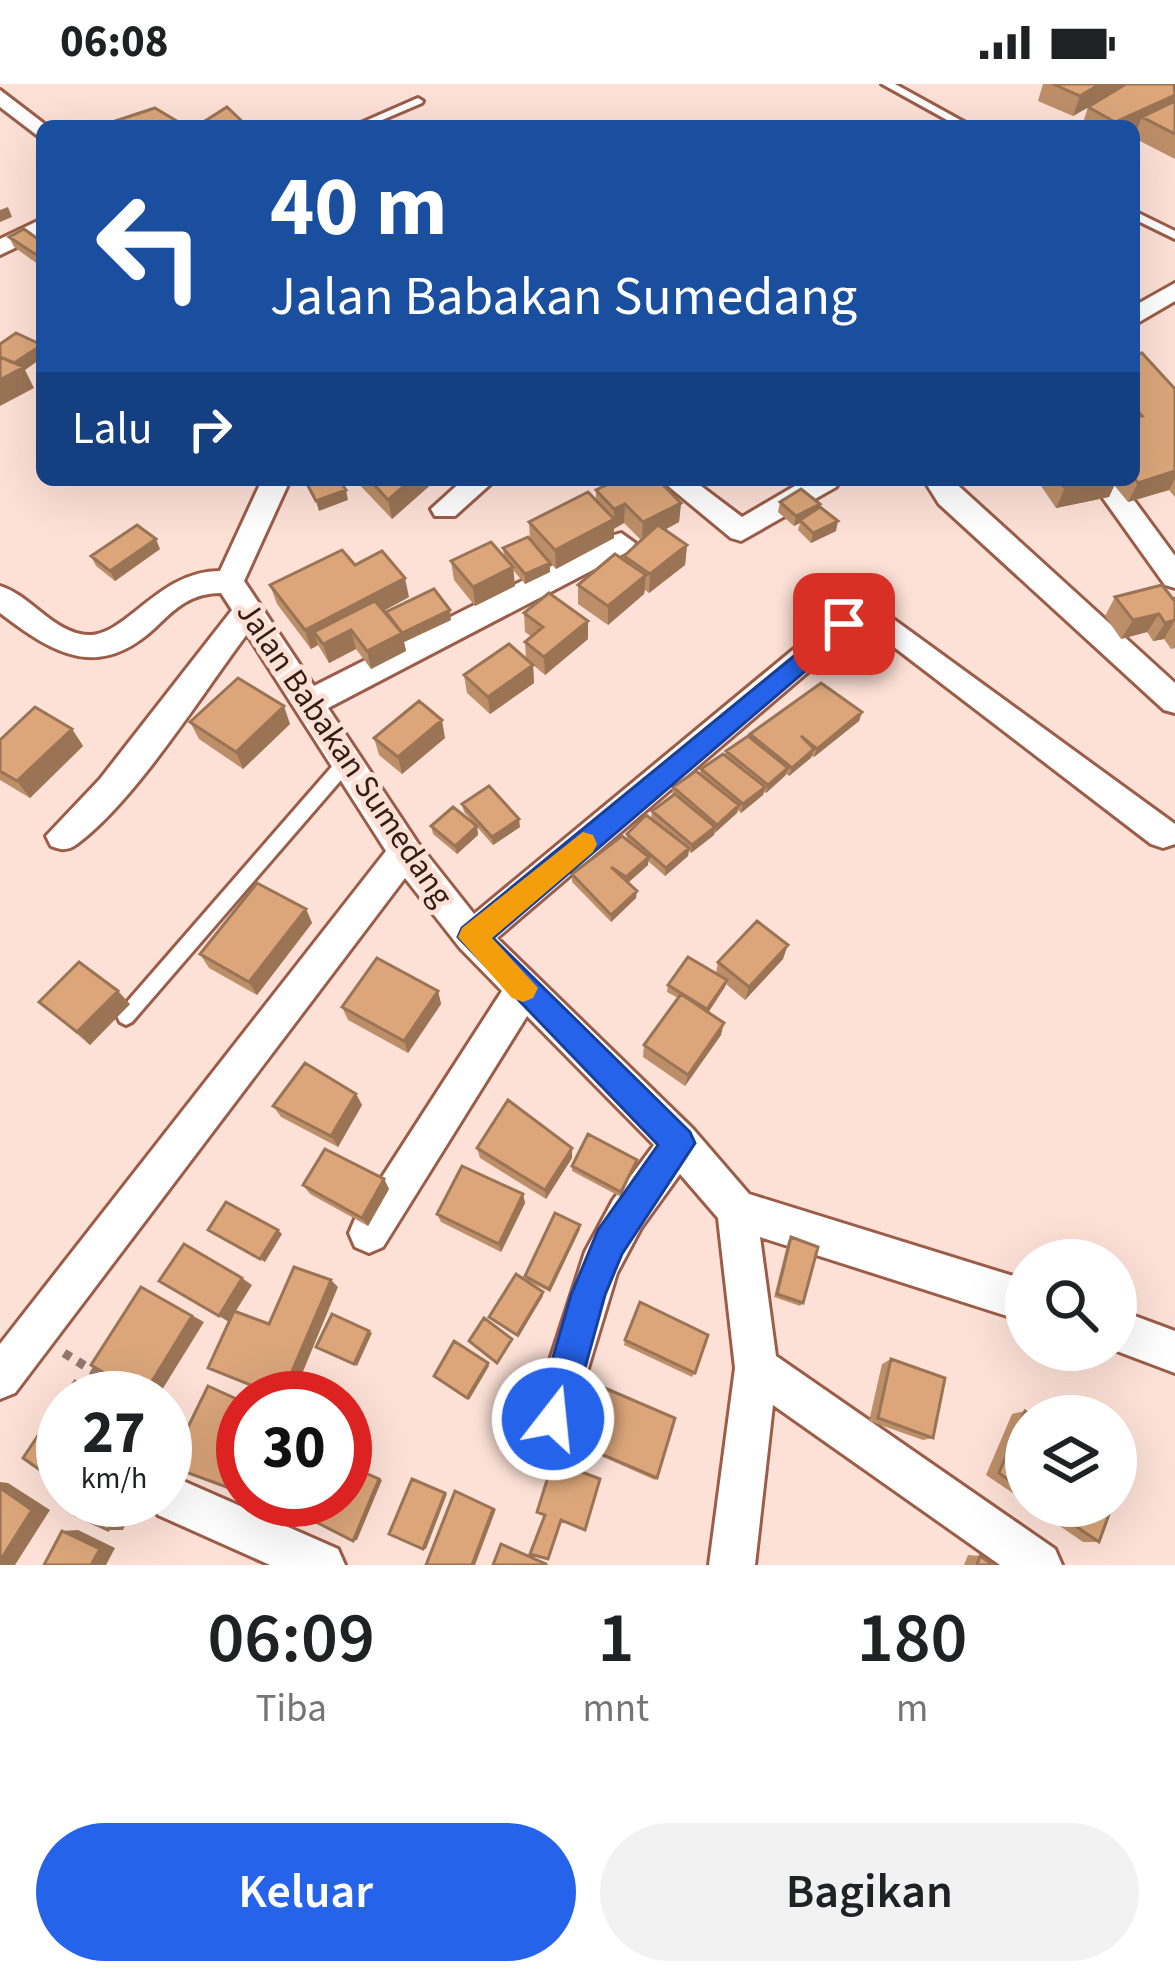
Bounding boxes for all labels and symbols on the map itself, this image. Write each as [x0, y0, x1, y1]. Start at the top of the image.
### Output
pin [793, 573, 895, 675]
street label: Jalan Babakan Sumedang [225, 592, 465, 916]
position arrow [490, 1356, 616, 1482]
speed limit sign: 30 [216, 1371, 372, 1527]

